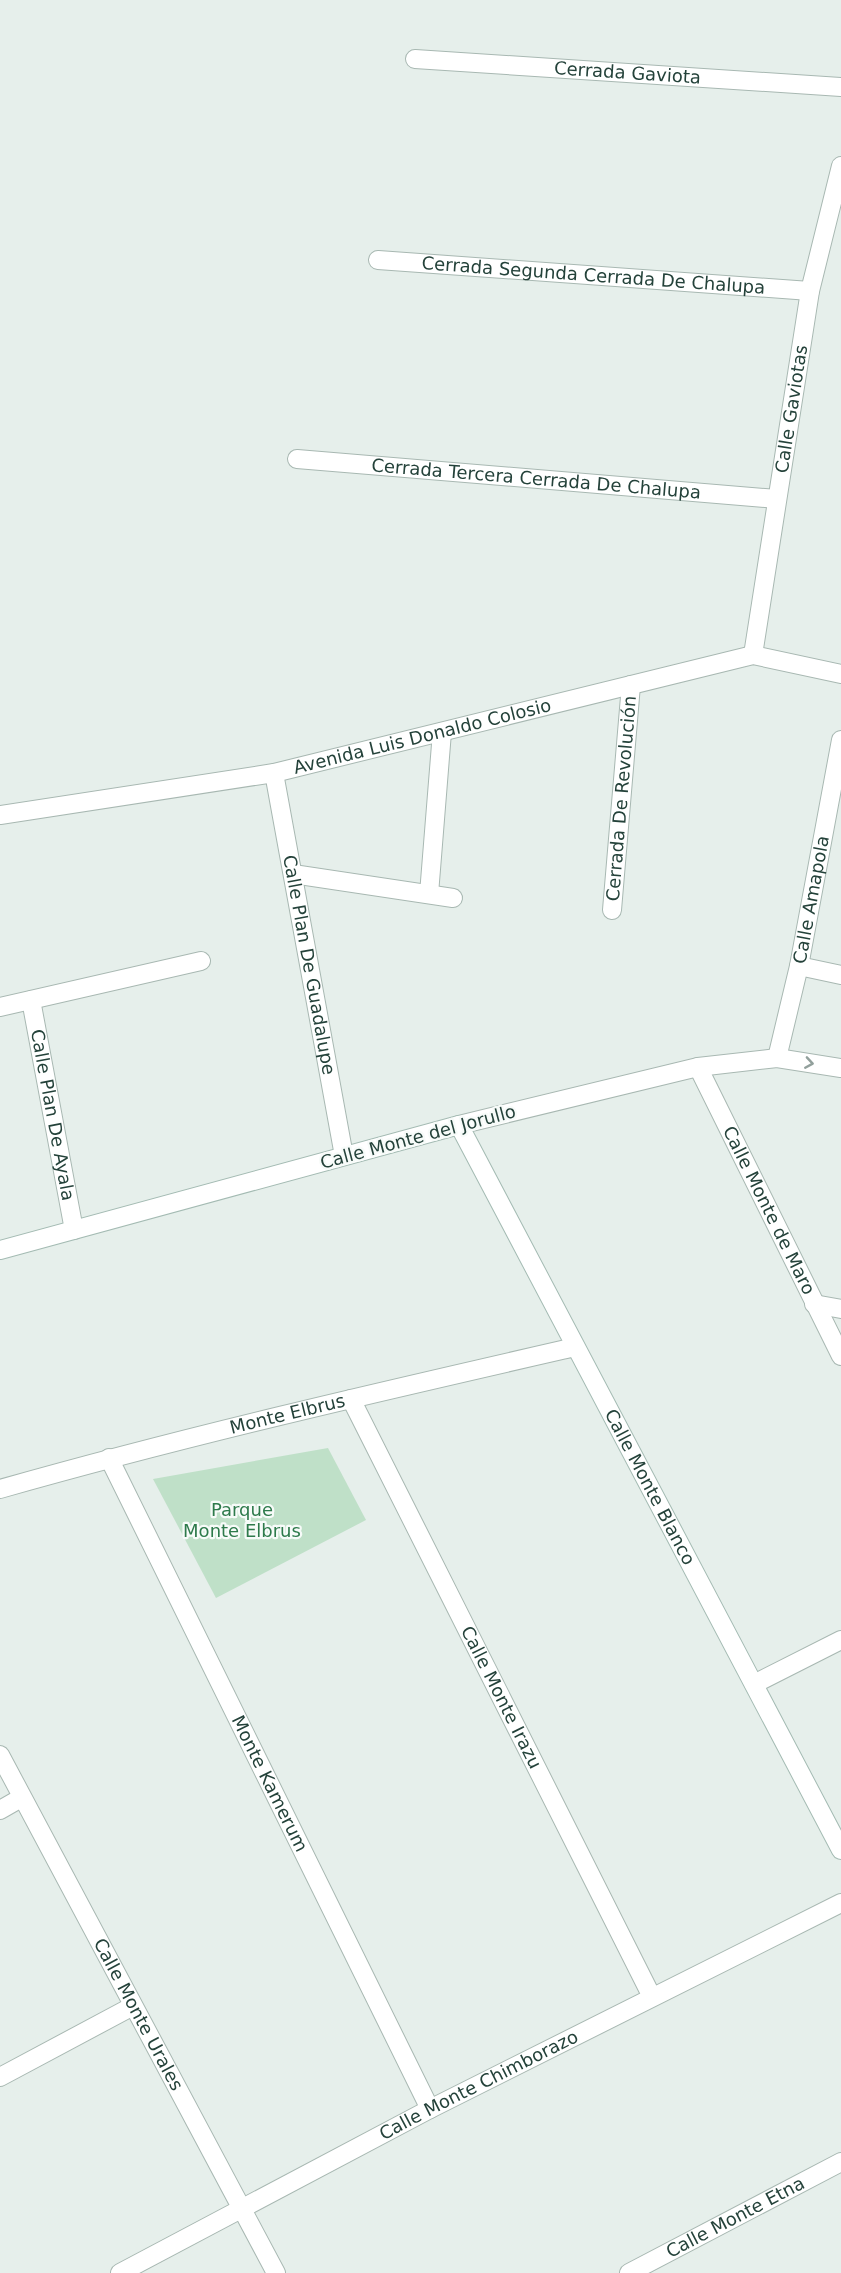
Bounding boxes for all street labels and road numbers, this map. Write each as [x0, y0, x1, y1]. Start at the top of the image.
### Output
street label: Cerrada Gaviota [553, 57, 702, 88]
street label: Cerrada Segunda Cerrada De Chalupa [421, 252, 766, 298]
street label: Calle Gaviotas [771, 343, 811, 475]
street label: Cerrada Tercera Cerrada De Chalupa [371, 454, 702, 503]
street label: Avenida Luis Donaldo Colosio [291, 694, 553, 778]
street label: Cerrada De Revolución [602, 695, 640, 902]
street label: Calle Amapola [789, 834, 833, 965]
street label: Calle Plan De Guadalupe [279, 853, 340, 1076]
street label: Calle Plan De Ayala [27, 1027, 79, 1202]
street label: Calle Monte del Jorullo [318, 1100, 518, 1173]
street label: Calle Monte de Maro [719, 1123, 820, 1298]
street label: Monte Elbrus [227, 1390, 347, 1438]
street label: Calle Monte Blanco [601, 1405, 700, 1568]
street label: Calle Monte Irazu [457, 1622, 546, 1772]
street label: Monte Kamerum [228, 1712, 312, 1855]
street label: Calle Monte Urales [90, 1935, 188, 2094]
street label: Calle Monte Chimborazo [376, 2026, 581, 2144]
street label: Calle Monte Etna [662, 2172, 808, 2262]

